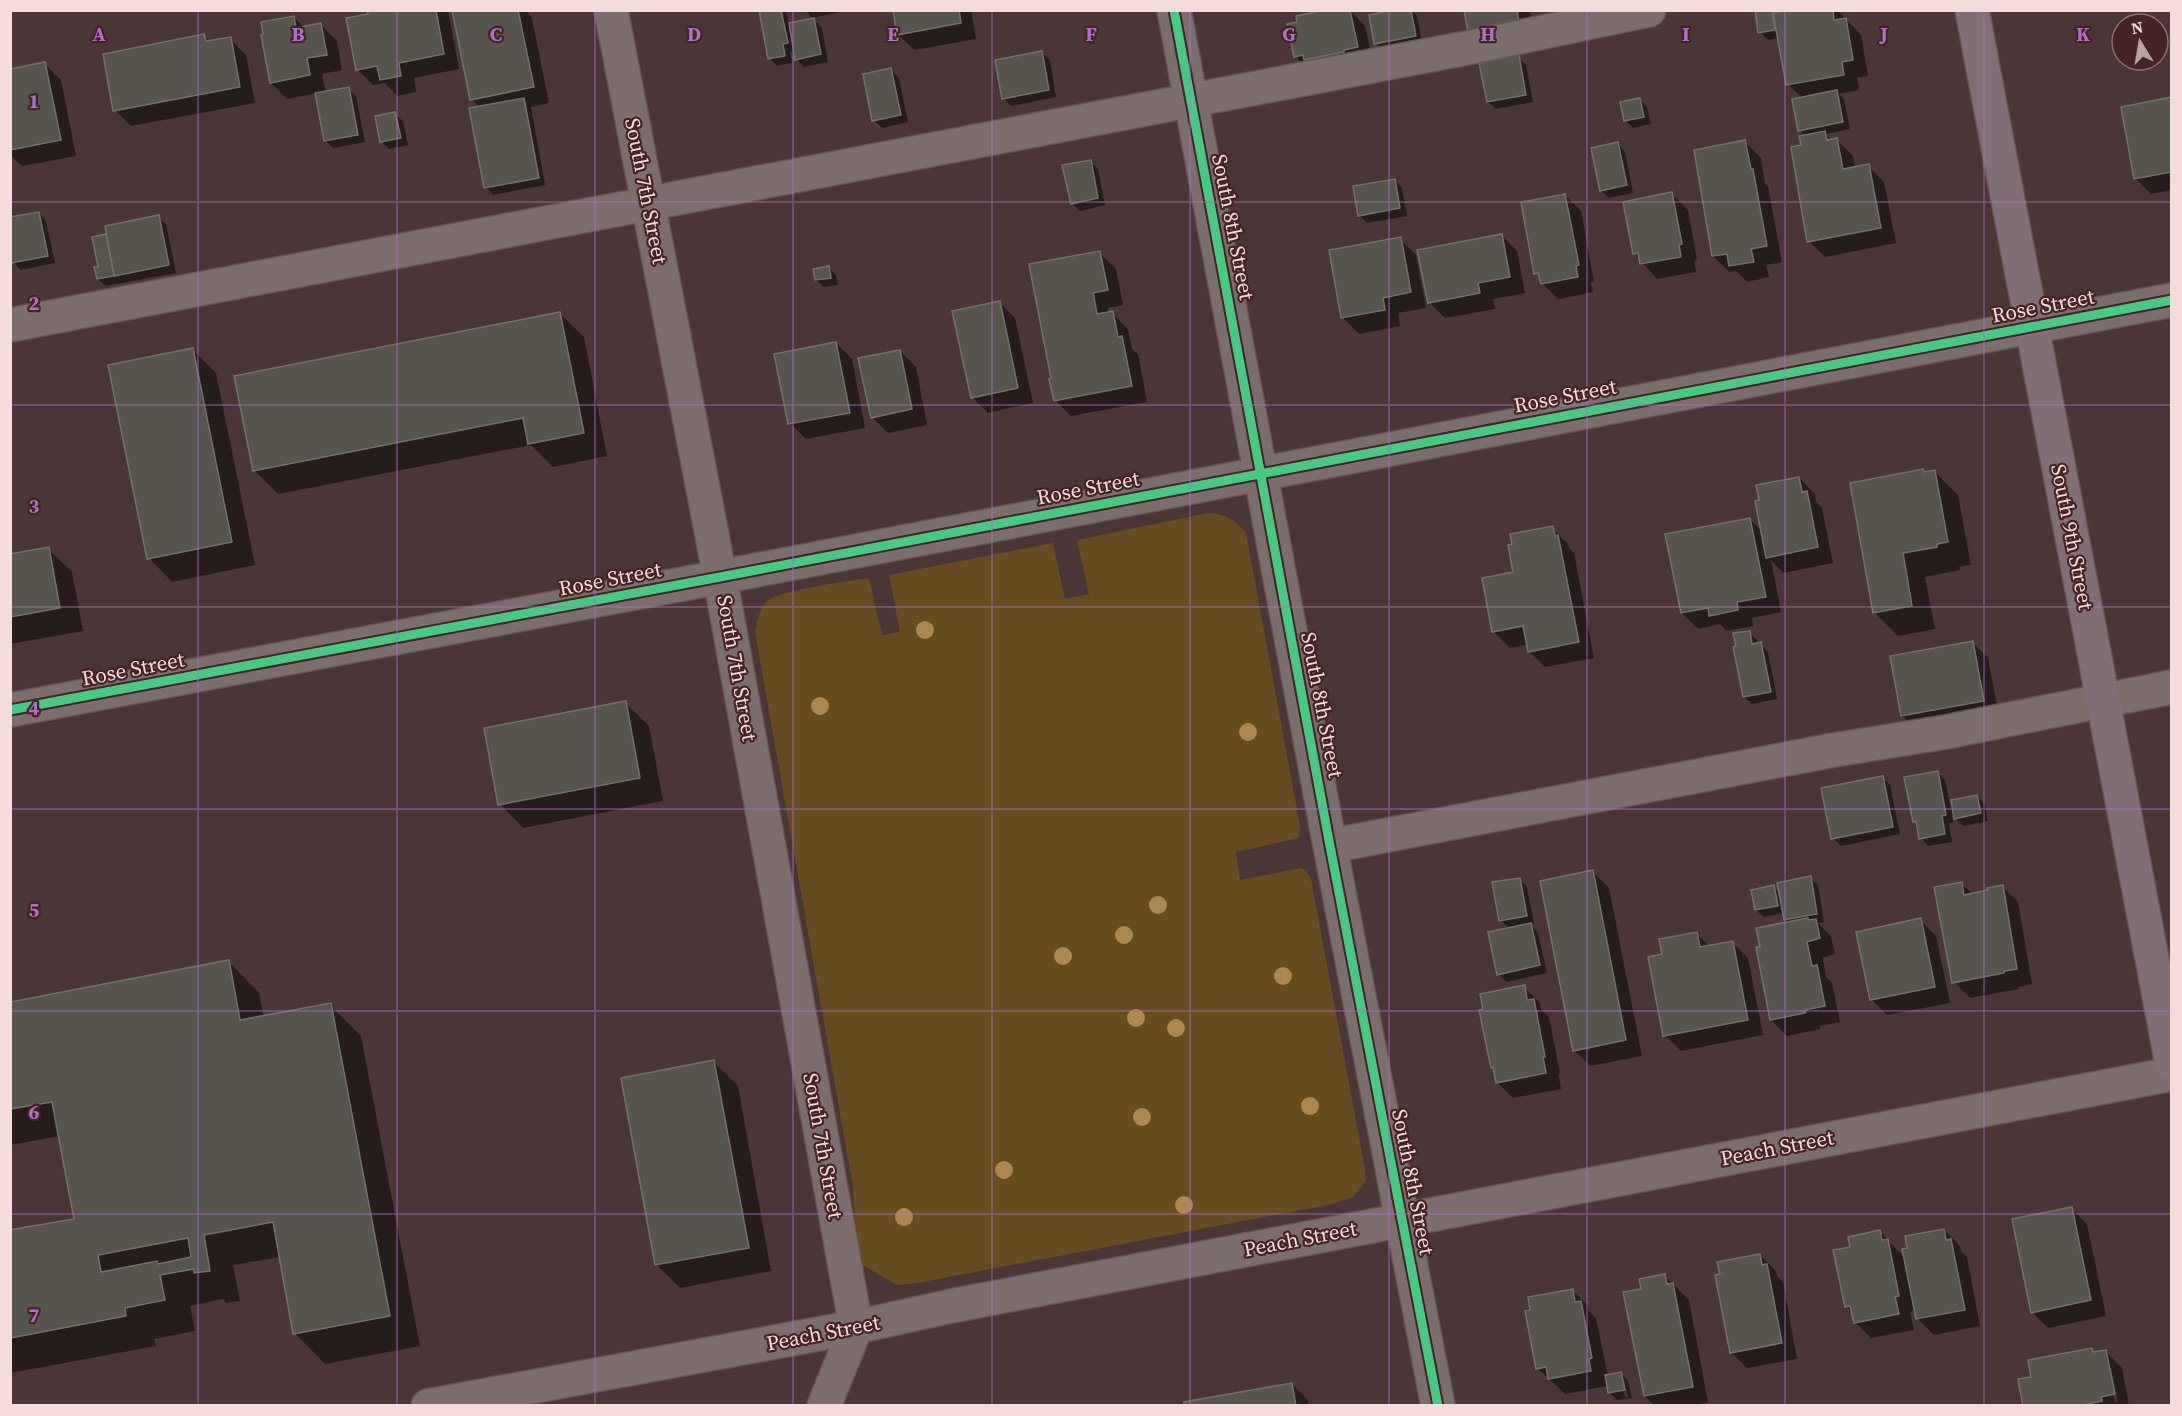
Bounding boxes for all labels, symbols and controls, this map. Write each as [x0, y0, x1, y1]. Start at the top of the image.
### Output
north arrow [2110, 12, 2170, 72]
text: N [2129, 15, 2145, 39]
text: A [92, 20, 106, 48]
text: B [291, 20, 305, 48]
text: C [490, 20, 502, 48]
text: D [687, 20, 701, 48]
text: E [887, 20, 899, 48]
text: F [1085, 20, 1097, 48]
text: G [1282, 20, 1296, 48]
text: H [1480, 20, 1496, 48]
text: I [1682, 20, 1690, 48]
text: J [1878, 20, 1888, 48]
text: K [2076, 20, 2090, 48]
text: 1 [29, 87, 39, 115]
street label: South 7th Street [618, 116, 675, 266]
street label: South 8th Street [1205, 152, 1262, 302]
street label: Rose Street [1989, 281, 2097, 330]
text: 2 [29, 289, 40, 317]
street label: Rose Street [1511, 371, 1619, 420]
street label: South 9th Street [2044, 462, 2101, 612]
street label: Rose Street [1034, 463, 1142, 512]
text: 3 [29, 492, 40, 520]
street label: Rose Street [556, 554, 664, 603]
street label: South 7th Street [710, 593, 765, 743]
street label: South 8th Street [1294, 630, 1351, 780]
street label: Rose Street [79, 644, 187, 693]
text: 4 [29, 694, 40, 722]
text: 5 [29, 896, 40, 924]
street label: South 7th Street [796, 1071, 851, 1221]
text: 6 [29, 1098, 40, 1126]
street label: South 8th Street [1385, 1107, 1442, 1257]
street label: Peach Street [1718, 1122, 1836, 1173]
street label: Peach Street [1241, 1213, 1359, 1264]
text: 7 [29, 1301, 40, 1329]
street label: Peach Street [764, 1307, 882, 1358]

